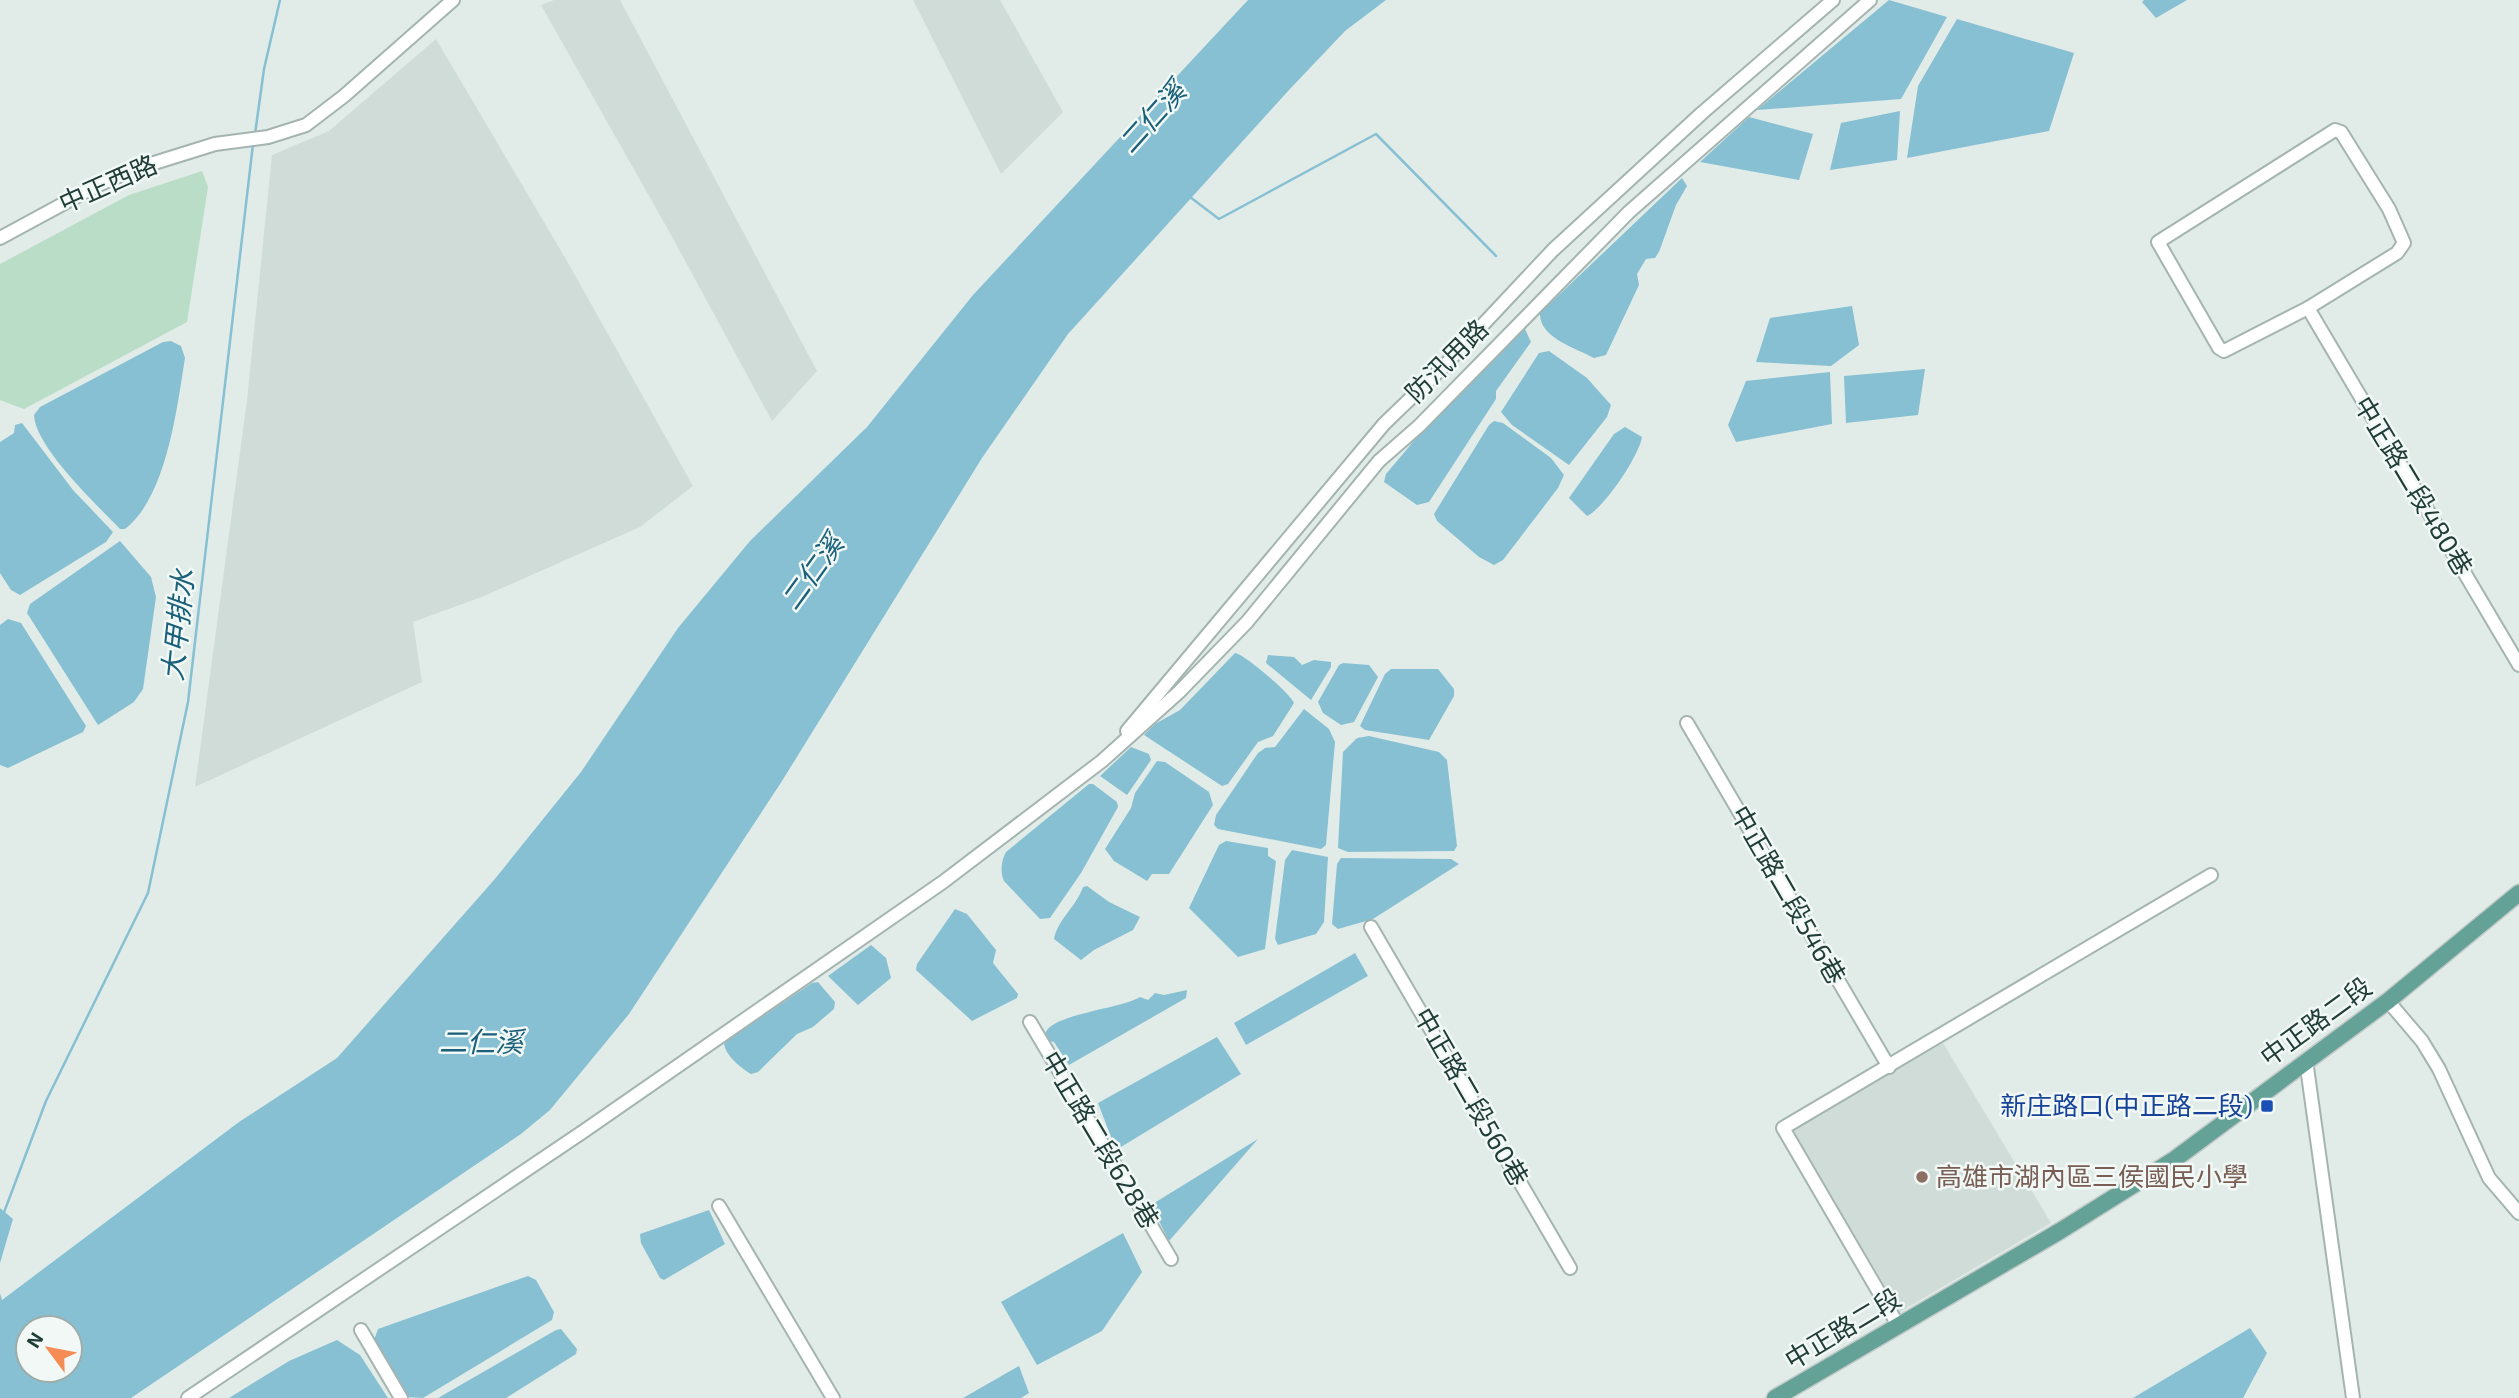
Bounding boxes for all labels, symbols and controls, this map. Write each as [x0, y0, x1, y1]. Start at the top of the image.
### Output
water label: 二仁溪 [1111, 71, 1195, 159]
street label: 中正西路 [54, 147, 161, 218]
street label: 防汛用路 [1398, 312, 1494, 408]
street label: 中正路二段480巷 [2349, 390, 2480, 580]
water label: 二仁溪 [773, 524, 852, 615]
water label: 大甲排水 [154, 565, 200, 682]
street label: 中正路二段546巷 [1726, 800, 1853, 989]
street label: 中正路二段 [2253, 970, 2377, 1072]
street label: 中正路二段560巷 [1409, 1002, 1536, 1191]
water label: 二仁溪 [439, 1024, 527, 1058]
street label: 中正路二段628巷 [1036, 1045, 1166, 1233]
place label: 新庄路口(中正路二段) [2000, 1089, 2253, 1120]
marker: 新庄路口(中正路二段) [2259, 1098, 2275, 1114]
place label: 高雄市湖內區三侯國民小學 [1936, 1160, 2248, 1191]
marker: 高雄市湖內區三侯國民小學 [1914, 1169, 1930, 1185]
street label: 中正路二段 [1779, 1281, 1906, 1374]
north arrow [14, 1314, 84, 1384]
text: N [21, 1328, 48, 1352]

